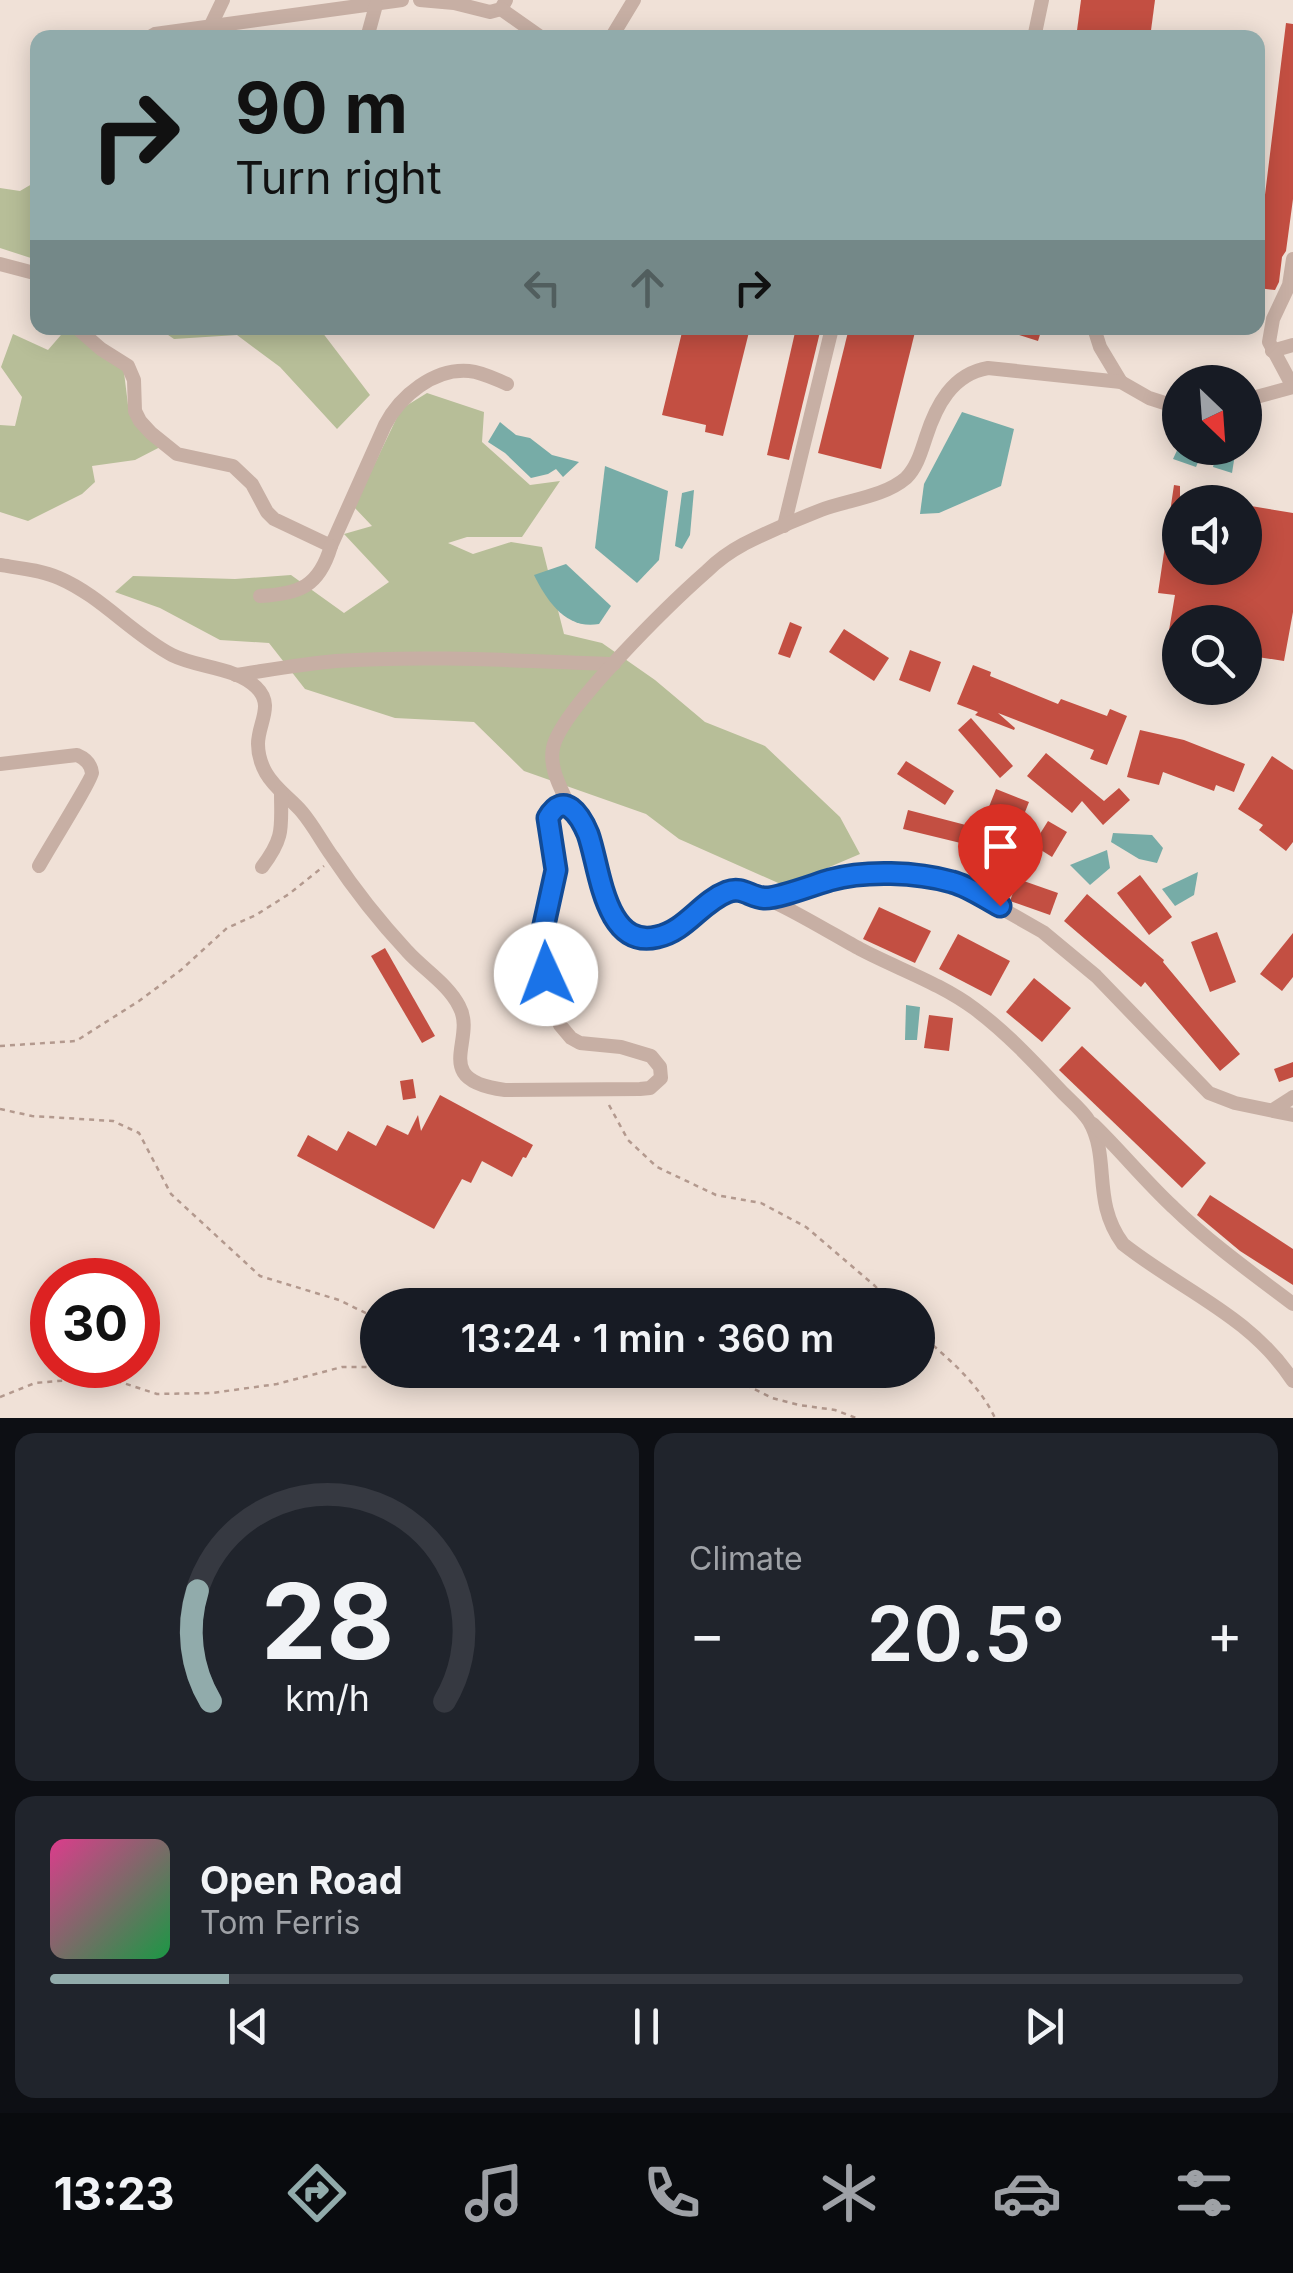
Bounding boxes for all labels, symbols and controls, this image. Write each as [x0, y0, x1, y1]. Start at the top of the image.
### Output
text: 90 m [235, 65, 408, 150]
icon: right [70, 70, 200, 200]
text: Turn right [235, 150, 442, 205]
icon: left [515, 260, 570, 315]
icon: ahead [620, 260, 675, 315]
icon: right [725, 260, 780, 315]
north arrow [1162, 365, 1262, 465]
map controls [1162, 365, 1262, 705]
button: sound [1162, 485, 1262, 585]
button: search [1162, 605, 1262, 705]
pin [958, 804, 1043, 907]
icon: arrive [973, 819, 1028, 874]
position arrow [494, 922, 598, 1026]
speed limit sign: 30 [30, 1258, 160, 1388]
text: 13:24 · 1 min · 360 m [461, 1315, 834, 1361]
text: Climate [689, 1539, 803, 1578]
text: 28 [260, 1558, 394, 1684]
text: 20.5° [867, 1588, 1065, 1679]
text: − [689, 1601, 725, 1667]
text: + [1207, 1601, 1243, 1667]
text: km/h [285, 1676, 369, 1720]
text: Open Road [200, 1857, 403, 1903]
text: Tom Ferris [200, 1903, 360, 1942]
icon: previous [221, 1999, 276, 2054]
icon: pause [619, 1999, 674, 2054]
icon: next [1017, 1999, 1072, 2054]
icon: directions [282, 2158, 352, 2228]
icon: music [459, 2158, 529, 2228]
icon: phone [637, 2158, 707, 2228]
icon: climate [814, 2158, 884, 2228]
icon: car [992, 2158, 1062, 2228]
icon: filters [1169, 2158, 1239, 2228]
text: 13:23 [54, 2166, 175, 2221]

